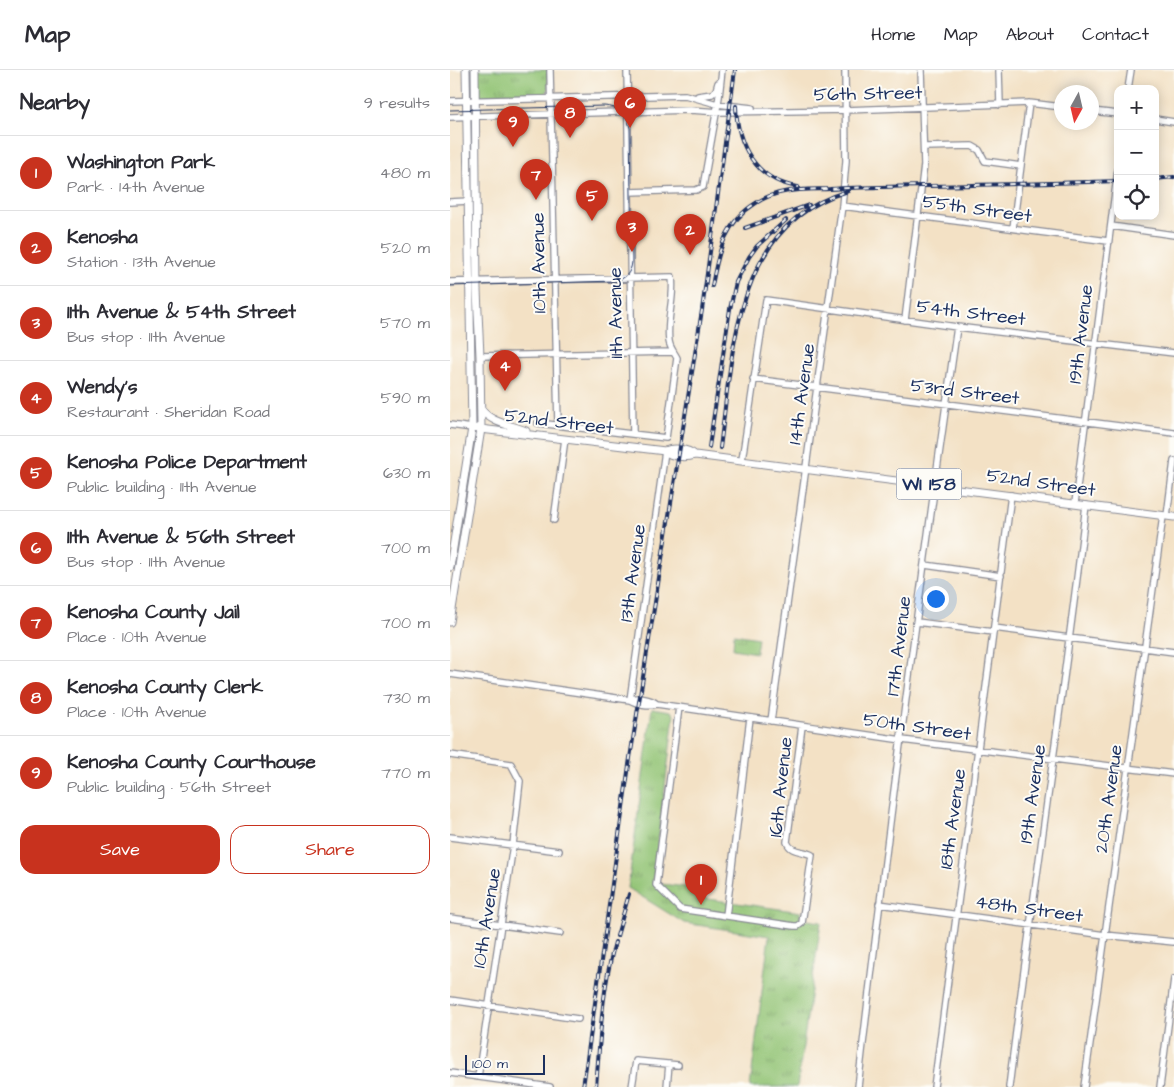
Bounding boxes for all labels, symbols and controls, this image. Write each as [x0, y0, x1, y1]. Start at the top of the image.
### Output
text: Map [25, 18, 70, 52]
text: Home [871, 22, 916, 47]
text: Map [944, 22, 978, 47]
text: About [1006, 22, 1054, 47]
text: Contact [1082, 22, 1149, 47]
street label: 56th Street [813, 80, 923, 108]
north arrow [1054, 85, 1099, 130]
map controls [1114, 85, 1159, 220]
button: + [1114, 85, 1159, 130]
pin: 6 [614, 87, 646, 128]
text: Nearby [20, 88, 90, 117]
text: 9 results [364, 92, 430, 114]
pin: 8 [554, 97, 586, 138]
pin: 9 [497, 106, 529, 147]
button: − [1114, 130, 1159, 175]
text: Washington Park [67, 149, 215, 176]
pin: 7 [520, 159, 552, 200]
text: 1 [35, 162, 37, 184]
text: 480 m [380, 162, 430, 184]
button: locate [1114, 175, 1159, 220]
text: Park · 14th Avenue [67, 176, 205, 198]
pin: 5 [576, 180, 608, 221]
street label: 55th Street [921, 188, 1034, 230]
pin: 3 [616, 211, 648, 252]
street label: 10th Avenue [525, 212, 553, 314]
pin: 2 [674, 214, 706, 255]
text: Kenosha [67, 224, 138, 251]
text: 2 [31, 237, 41, 259]
text: 520 m [381, 237, 430, 259]
text: Station · 13th Avenue [67, 251, 216, 273]
street label: 11th Avenue [602, 267, 630, 359]
street label: 19th Avenue [1062, 283, 1100, 385]
street label: 54th Street [915, 293, 1027, 333]
text: 11th Avenue & 54th Street [67, 299, 296, 326]
text: 3 [32, 312, 40, 334]
text: 570 m [380, 312, 430, 334]
text: Bus stop · 11th Avenue [67, 326, 225, 348]
street label: 14th Avenue [782, 342, 822, 446]
pin: 4 [489, 350, 521, 391]
street label: 53rd Street [909, 372, 1021, 412]
text: Wendy's [67, 374, 137, 401]
text: 4 [31, 387, 41, 409]
text: 590 m [381, 387, 430, 409]
text: Restaurant · Sheridan Road [67, 401, 270, 423]
street label: 52nd Street [503, 402, 615, 442]
text: Kenosha Police Department [67, 449, 307, 476]
text: 5 [30, 462, 42, 484]
text: 630 m [383, 462, 430, 484]
street label: 52nd Street [985, 462, 1098, 504]
road number: WI 158 [896, 468, 962, 499]
text: Public building · 11th Avenue [67, 476, 257, 498]
street label: 13th Avenue [613, 522, 653, 624]
text: 11th Avenue & 56th Street [67, 524, 295, 551]
text: 6 [31, 537, 41, 559]
text: 700 m [381, 537, 430, 559]
text: Bus stop · 11th Avenue [67, 551, 225, 573]
your location [923, 586, 949, 612]
street label: 17th Avenue [879, 594, 919, 698]
text: Kenosha County Jail [67, 599, 240, 626]
text: 7 [31, 612, 41, 634]
text: 700 m [381, 612, 430, 634]
text: Place · 10th Avenue [67, 626, 207, 648]
text: Kenosha County Clerk [67, 674, 263, 701]
text: 8 [31, 687, 41, 709]
text: 730 m [383, 687, 430, 709]
text: Place · 10th Avenue [67, 701, 207, 723]
street label: 50th Street [861, 706, 973, 748]
street label: 16th Avenue [762, 735, 800, 839]
street label: 19th Avenue [1013, 743, 1053, 845]
street label: 20th Avenue [1088, 743, 1130, 855]
text: Kenosha County Courthouse [67, 749, 316, 776]
text: 9 [31, 762, 41, 784]
text: 770 m [381, 762, 430, 784]
street label: 18th Avenue [933, 767, 973, 871]
text: Public building · 56th Street [67, 776, 271, 798]
button: Save [20, 825, 220, 874]
button: Share [230, 825, 430, 874]
pin: 1 [685, 864, 717, 905]
street label: 10th Avenue [466, 866, 508, 970]
street label: 48th Street [973, 888, 1085, 930]
scale bar [465, 1052, 545, 1075]
text: 100 m [472, 1054, 508, 1074]

